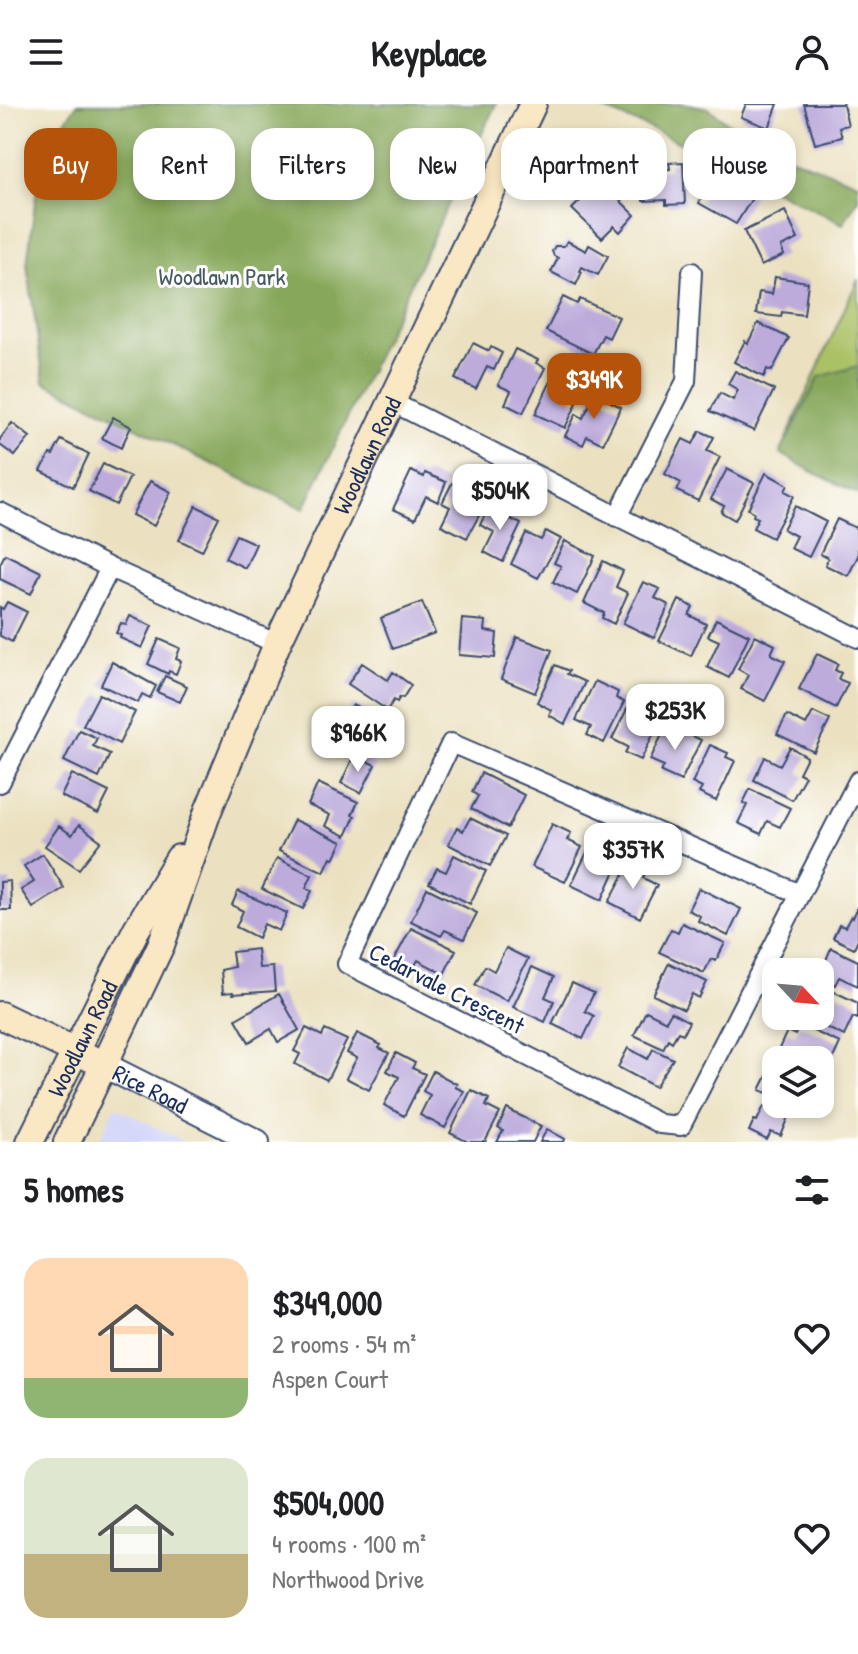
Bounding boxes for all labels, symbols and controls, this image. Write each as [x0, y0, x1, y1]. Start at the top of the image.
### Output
text: Keyplace [371, 28, 487, 77]
icon: menu [24, 30, 68, 74]
icon: person [790, 30, 834, 74]
chip: Buy [24, 128, 117, 200]
chip: Rent [133, 128, 235, 200]
chip: Filters [251, 128, 374, 200]
chip: New [390, 128, 485, 200]
chip: Apartment [501, 128, 667, 200]
chip: House [683, 128, 796, 200]
park label: Woodlawn Park [159, 260, 285, 292]
pin: $349K [538, 353, 650, 421]
text: $349K [565, 361, 623, 396]
street label: Woodlawn Road [325, 391, 408, 519]
pin: $504K [444, 464, 556, 532]
text: $504K [470, 472, 530, 507]
pin: $253K [619, 684, 731, 752]
text: $253K [644, 692, 706, 727]
pin: $966K [302, 706, 414, 774]
text: $966K [329, 714, 387, 749]
pin: $357K [577, 823, 689, 891]
text: $357K [602, 831, 664, 866]
street label: Cedarvale Crescent [364, 935, 531, 1041]
north arrow [762, 958, 834, 1030]
map controls [762, 958, 834, 1118]
street label: Woodlawn Road [39, 975, 124, 1102]
button: layers [762, 1046, 834, 1118]
street label: Rice Road [107, 1056, 193, 1121]
text: 5 homes [24, 1167, 124, 1213]
icon: filters [790, 1168, 834, 1212]
text: $349,000 [272, 1280, 382, 1326]
icon: home [88, 1290, 184, 1386]
icon: heart [790, 1316, 834, 1360]
text: 2 rooms · 54 m² [272, 1326, 416, 1361]
text: Aspen Court [272, 1361, 388, 1396]
text: $504,000 [272, 1480, 384, 1526]
icon: home [88, 1490, 184, 1586]
icon: heart [790, 1516, 834, 1560]
text: 4 rooms · 100 m² [272, 1526, 426, 1561]
text: Northwood Drive [272, 1561, 424, 1596]

